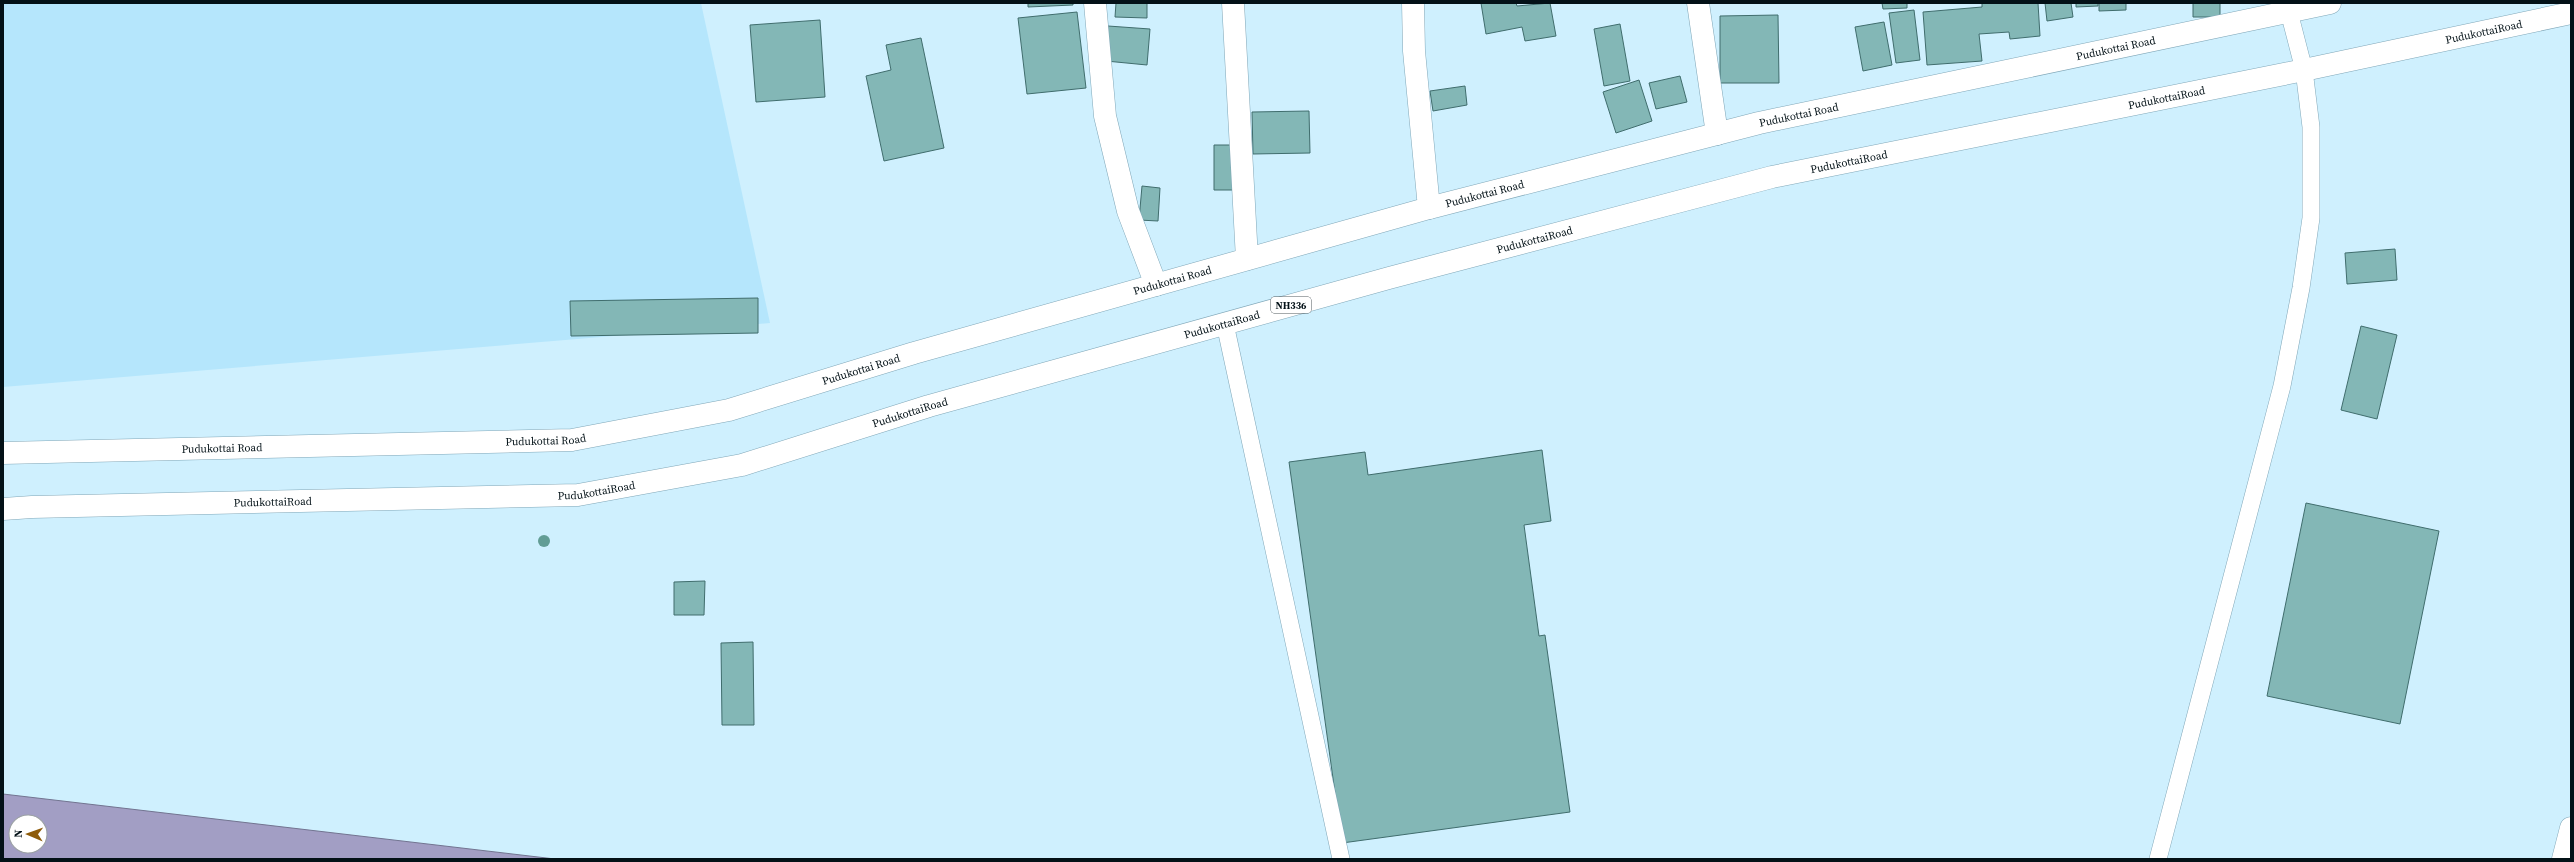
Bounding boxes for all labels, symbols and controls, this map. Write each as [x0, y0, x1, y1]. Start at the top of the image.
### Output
street label: PudukottaiRoad [2444, 16, 2524, 48]
street label: Pudukottai Road [2075, 33, 2158, 64]
street label: PudukottaiRoad [2127, 83, 2207, 113]
street label: Pudukottai Road [1758, 99, 1841, 131]
street label: PudukottaiRoad [1809, 147, 1890, 177]
street label: Pudukottai Road [1444, 177, 1526, 212]
street label: PudukottaiRoad [1495, 223, 1575, 257]
street label: Pudukottai Road [1132, 262, 1214, 299]
road number: NH336 [1271, 297, 1311, 313]
street label: PudukottaiRoad [1182, 307, 1262, 343]
street label: Pudukottai Road [820, 351, 903, 389]
street label: PudukottaiRoad [871, 394, 950, 431]
street label: Pudukottai Road [505, 430, 588, 450]
street label: Pudukottai Road [181, 440, 263, 457]
street label: PudukottaiRoad [558, 478, 637, 503]
street label: PudukottaiRoad [234, 494, 313, 511]
north arrow [8, 814, 48, 854]
text: N [11, 829, 26, 838]

